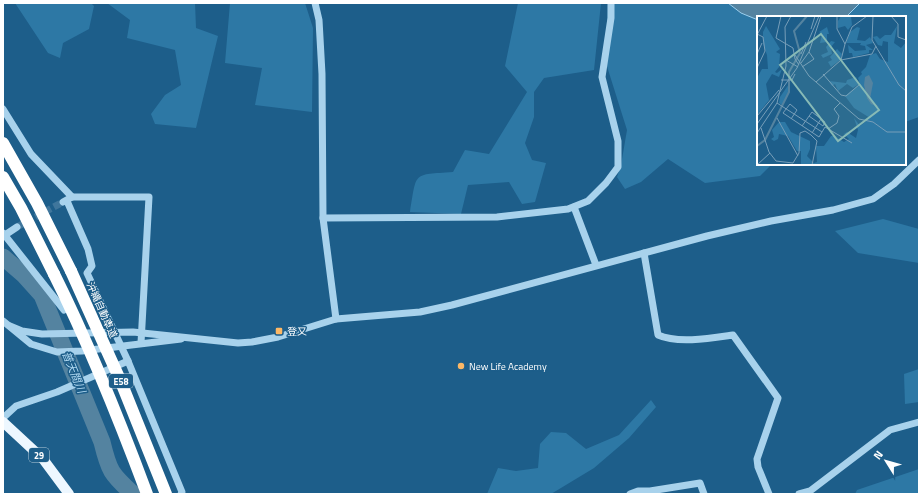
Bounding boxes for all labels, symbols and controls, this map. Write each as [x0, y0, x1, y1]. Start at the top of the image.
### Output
inset map [757, 16, 906, 165]
street label: 沖縄自動車道 [83, 280, 121, 340]
place label: 登又 [287, 324, 307, 339]
marker: 登又 [274, 326, 284, 336]
water label: 普天間川 [58, 349, 90, 396]
place label: New Life Academy [469, 359, 547, 374]
marker: New Life Academy [456, 361, 466, 371]
road number: E58 [109, 374, 133, 388]
north arrow [866, 441, 906, 481]
text: N [869, 447, 887, 463]
road number: 29 [29, 448, 49, 462]

